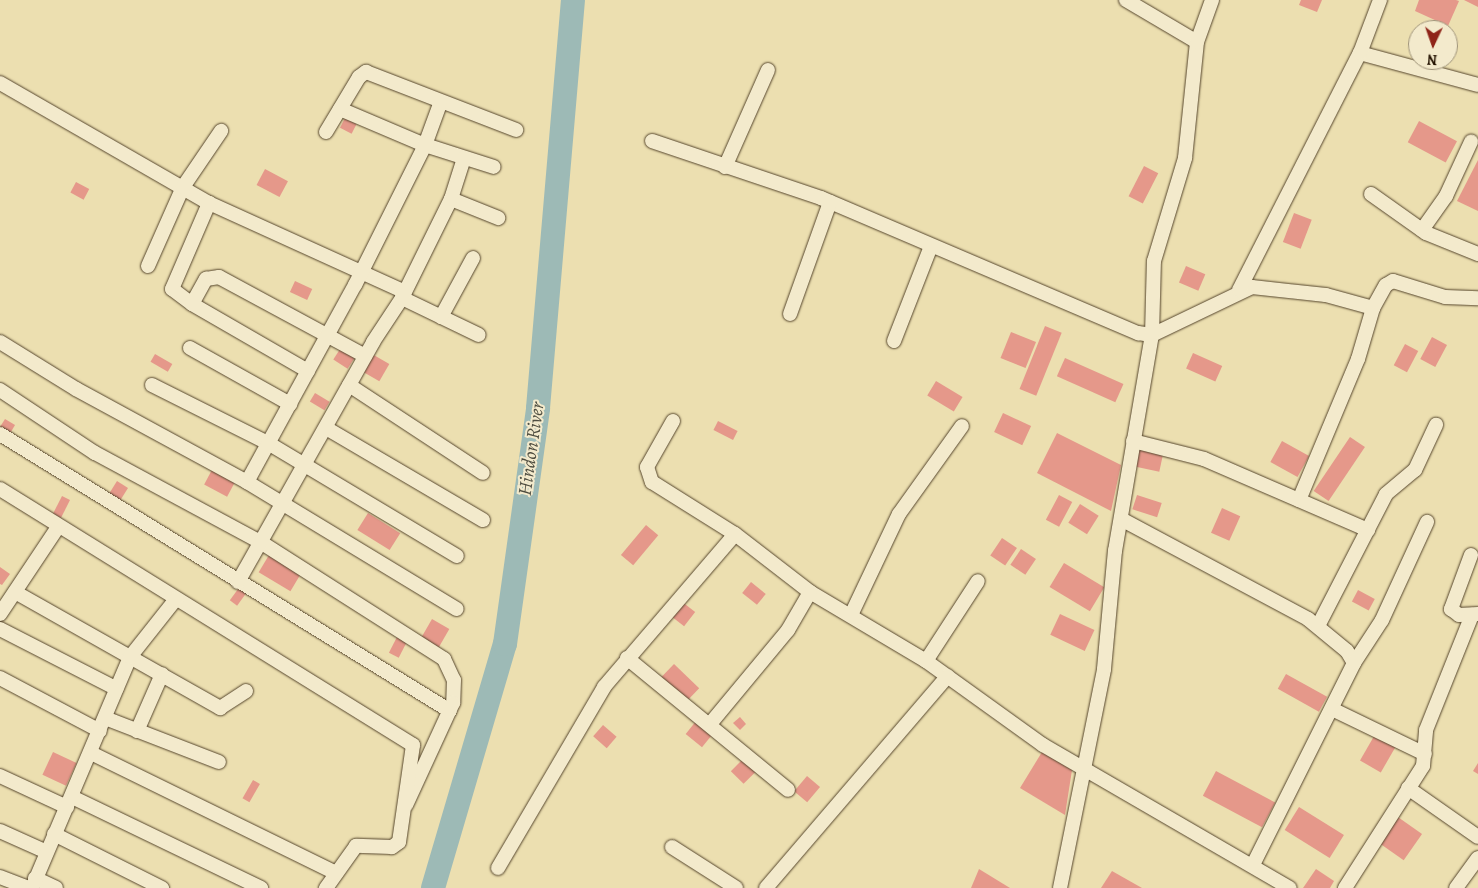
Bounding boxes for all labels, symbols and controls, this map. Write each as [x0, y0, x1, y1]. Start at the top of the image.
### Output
north arrow [1408, 20, 1458, 70]
text: N [1427, 50, 1438, 69]
water label: Hindon River [514, 401, 550, 497]

